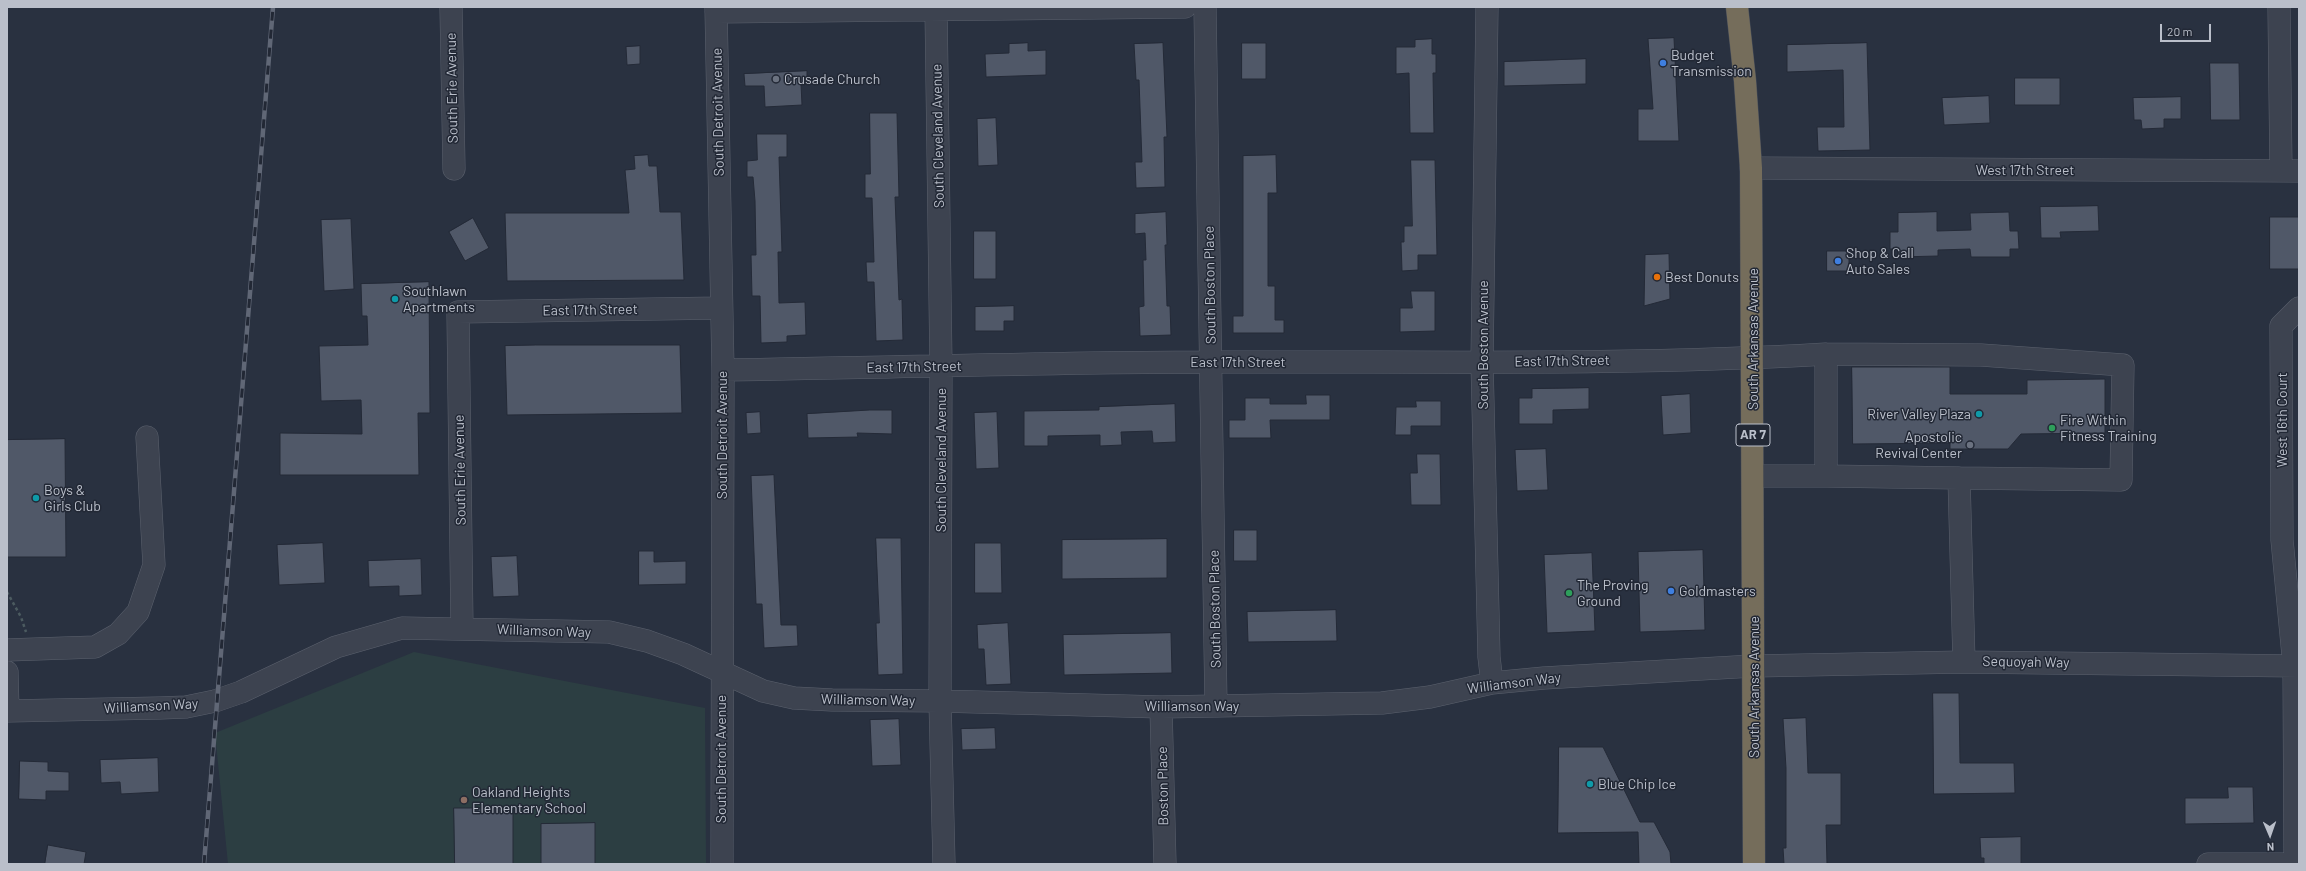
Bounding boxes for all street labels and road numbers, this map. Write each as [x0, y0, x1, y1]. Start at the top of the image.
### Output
street label: South Erie Avenue [443, 33, 461, 143]
street label: South Detroit Avenue [708, 48, 728, 176]
street label: South Cleveland Avenue [928, 64, 948, 208]
street label: West 17th Street [1976, 162, 2074, 178]
street label: South Boston Place [1201, 226, 1219, 344]
street label: South Arkansas Avenue [1745, 268, 1761, 410]
street label: South Boston Avenue [1475, 280, 1491, 410]
street label: East 17th Street [542, 301, 638, 319]
street label: East 17th Street [1514, 352, 1610, 370]
street label: East 17th Street [1190, 354, 1286, 370]
street label: East 17th Street [866, 358, 962, 376]
street label: South Detroit Avenue [714, 371, 730, 499]
street label: West 16th Court [2274, 372, 2290, 468]
street label: South Cleveland Avenue [933, 388, 949, 532]
street label: South Erie Avenue [451, 415, 469, 525]
road number: AR 7 [1736, 424, 1770, 446]
street label: South Boston Place [1206, 550, 1224, 668]
street label: South Arkansas Avenue [1746, 616, 1762, 758]
street label: Williamson Way [497, 621, 591, 641]
street label: Sequoyah Way [1982, 653, 2070, 671]
street label: Williamson Way [1466, 669, 1562, 697]
street label: Williamson Way [821, 691, 915, 709]
street label: Williamson Way [103, 695, 199, 717]
street label: South Detroit Avenue [713, 695, 729, 823]
street label: Williamson Way [1145, 698, 1239, 714]
street label: Boston Place [1154, 746, 1172, 826]

